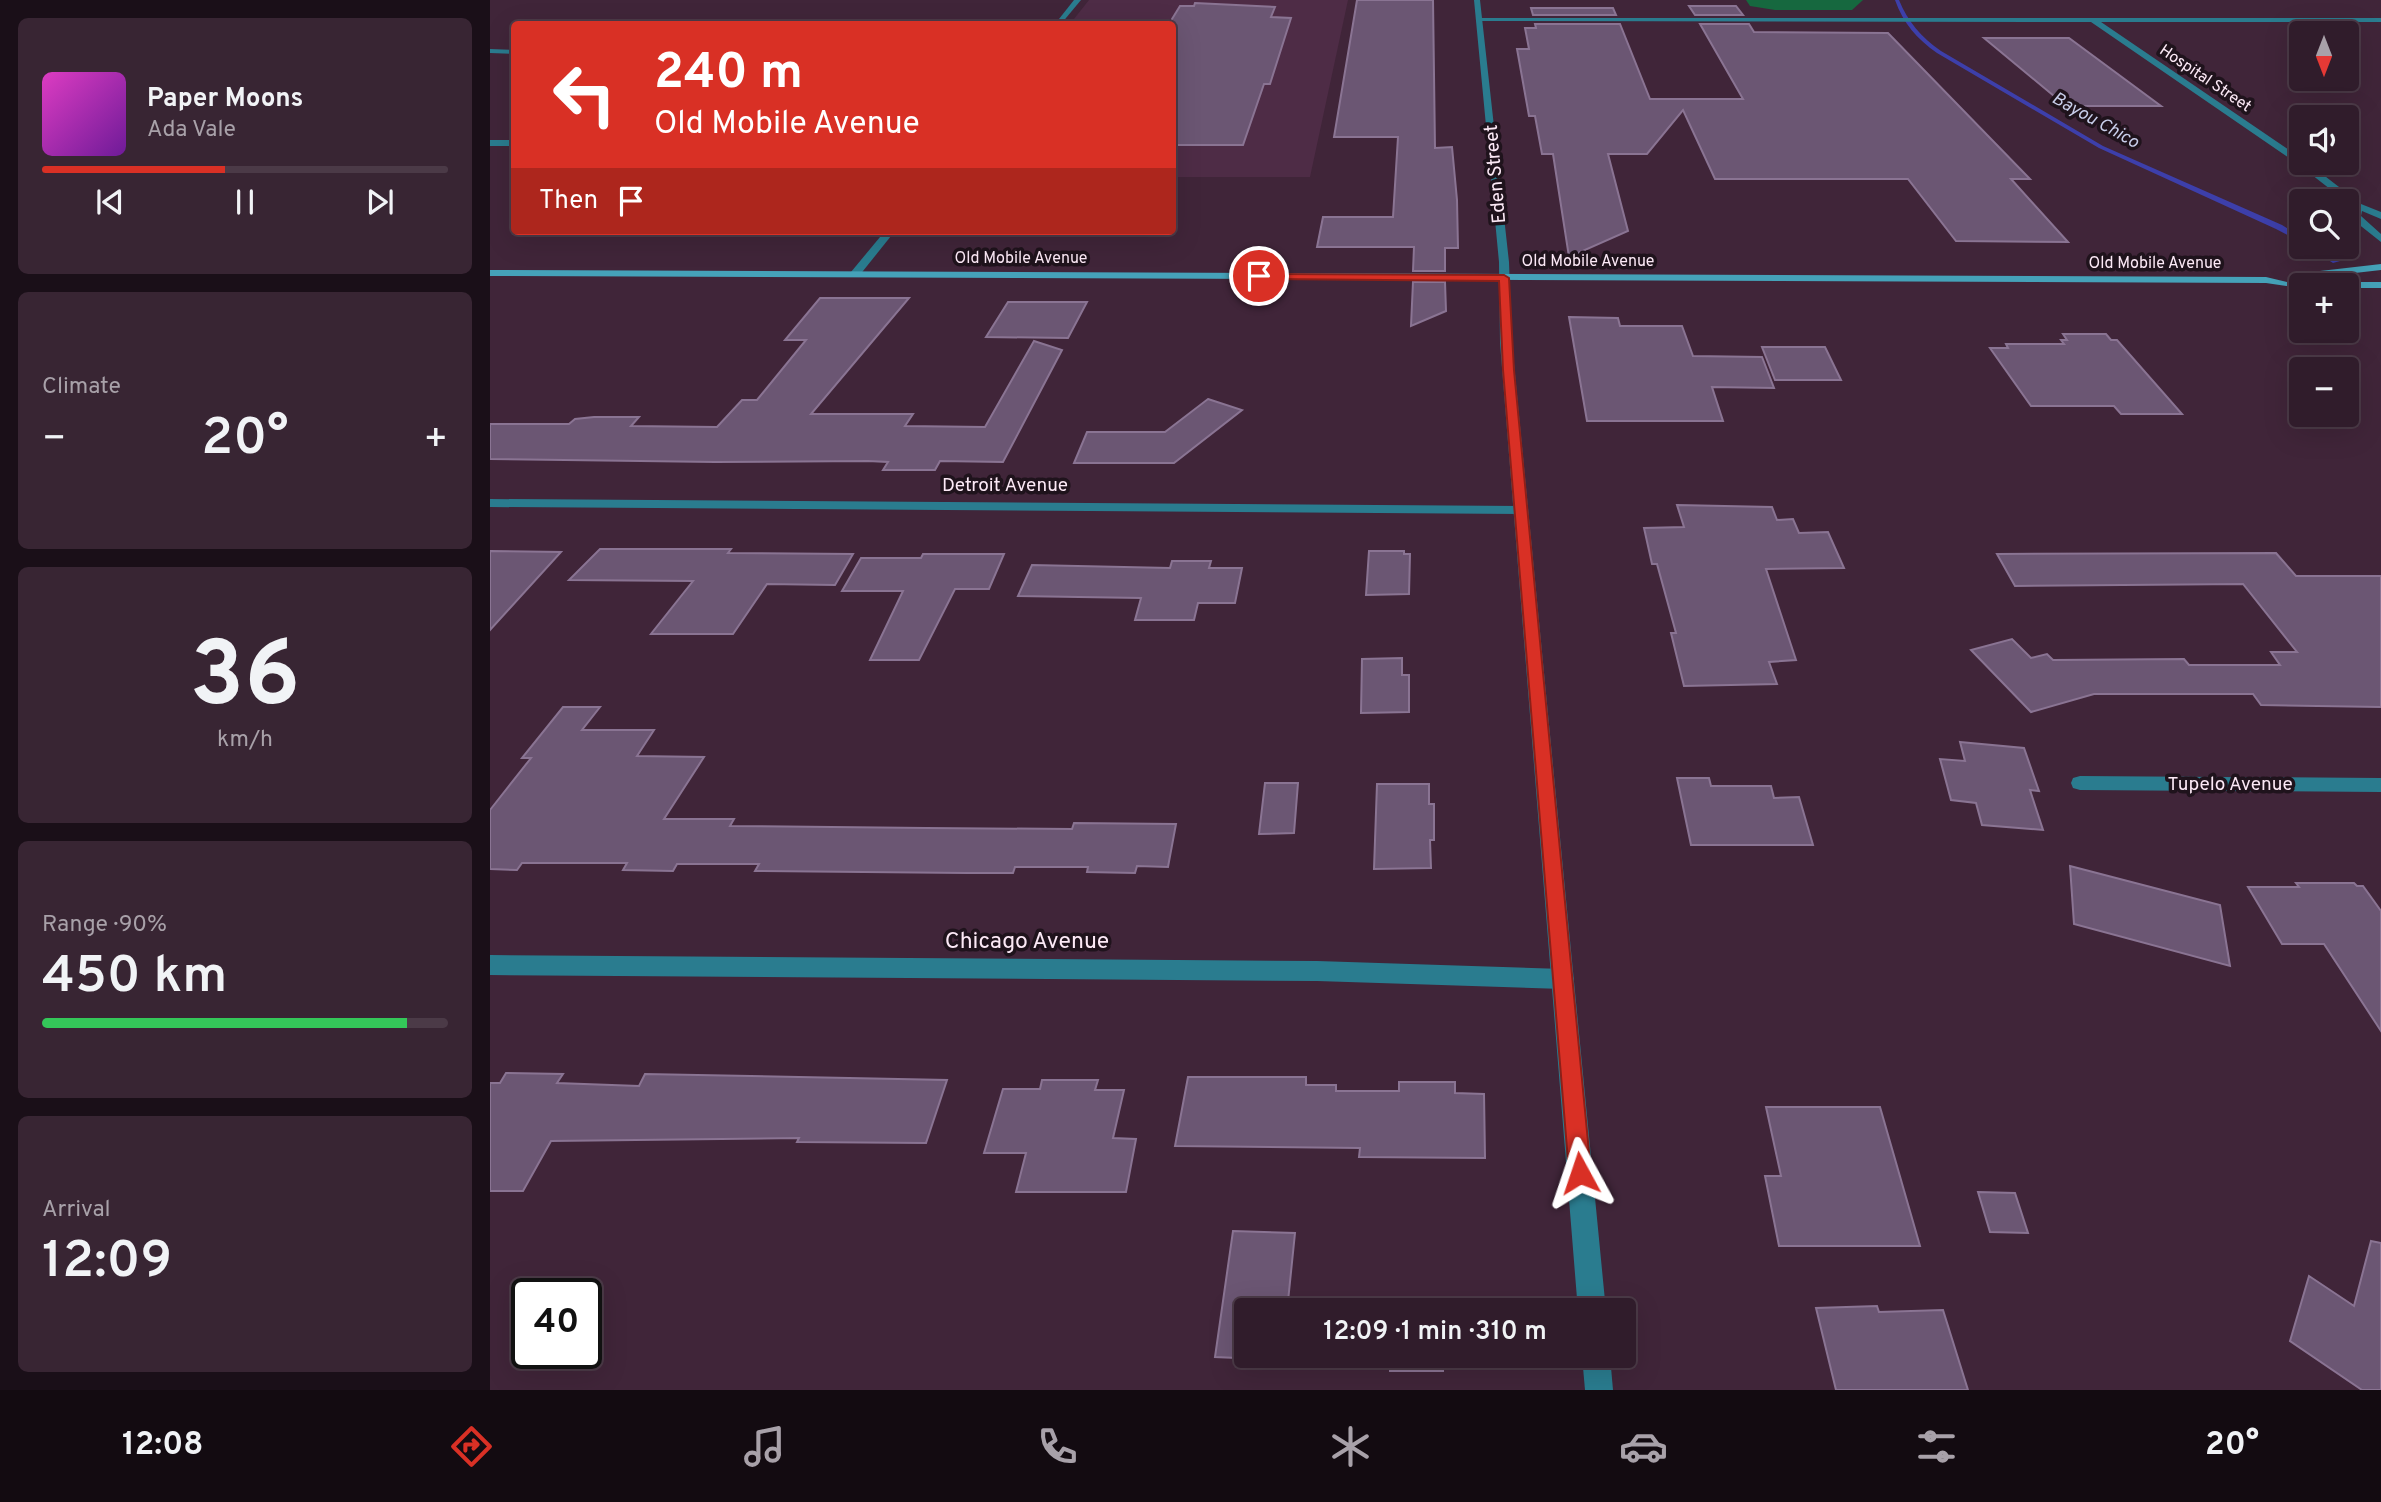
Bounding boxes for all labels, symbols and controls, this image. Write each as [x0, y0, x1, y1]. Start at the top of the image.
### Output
north arrow [2289, 21, 2359, 91]
map controls [2289, 21, 2359, 427]
street label: Hospital Street [2155, 41, 2255, 117]
text: 240 m [654, 44, 803, 106]
icon: left [539, 49, 630, 140]
text: Paper Moons [147, 83, 303, 116]
water label: Bayou Chico [2047, 88, 2143, 155]
text: Old Mobile Avenue [654, 105, 920, 145]
button: sound [2289, 105, 2359, 175]
text: Ada Vale [147, 116, 236, 145]
street label: Eden Street [1480, 124, 1512, 224]
icon: arrive [612, 182, 650, 220]
icon: previous [91, 183, 129, 221]
icon: pause [226, 183, 264, 221]
icon: next [361, 183, 399, 221]
text: Then [539, 185, 598, 218]
button: search [2289, 189, 2359, 259]
pin [1229, 246, 1289, 306]
street label: Old Mobile Avenue [955, 249, 1087, 269]
street label: Old Mobile Avenue [1522, 252, 1654, 272]
street label: Old Mobile Avenue [2089, 254, 2221, 274]
icon: arrive [1240, 257, 1278, 295]
button: + [2289, 273, 2359, 343]
button: − [2289, 357, 2359, 427]
text: Climate [42, 373, 121, 402]
text: 20° [201, 407, 289, 473]
text: − [42, 416, 67, 465]
text: + [423, 416, 448, 465]
street label: Detroit Avenue [942, 474, 1068, 498]
text: 36 [190, 623, 300, 738]
text: km/h [217, 726, 273, 755]
street label: Tupelo Avenue [2167, 773, 2293, 797]
text: Range · 90% [42, 911, 167, 940]
street label: Chicago Avenue [945, 928, 1109, 957]
text: 450 km [42, 945, 227, 1011]
position arrow [1543, 1136, 1617, 1210]
text: Arrival [42, 1196, 111, 1225]
text: 12:09 [42, 1230, 172, 1296]
speed limit sign: 40 [511, 1278, 602, 1369]
text: 12:09 · 1 min · 310 m [1323, 1316, 1547, 1349]
icon: directions [447, 1422, 496, 1471]
icon: music [740, 1422, 789, 1471]
icon: phone [1033, 1422, 1082, 1471]
icon: climate [1326, 1422, 1375, 1471]
icon: car [1619, 1422, 1668, 1471]
icon: filters [1912, 1422, 1961, 1471]
text: 12:08 [122, 1426, 203, 1466]
text: 20° [2205, 1426, 2259, 1466]

